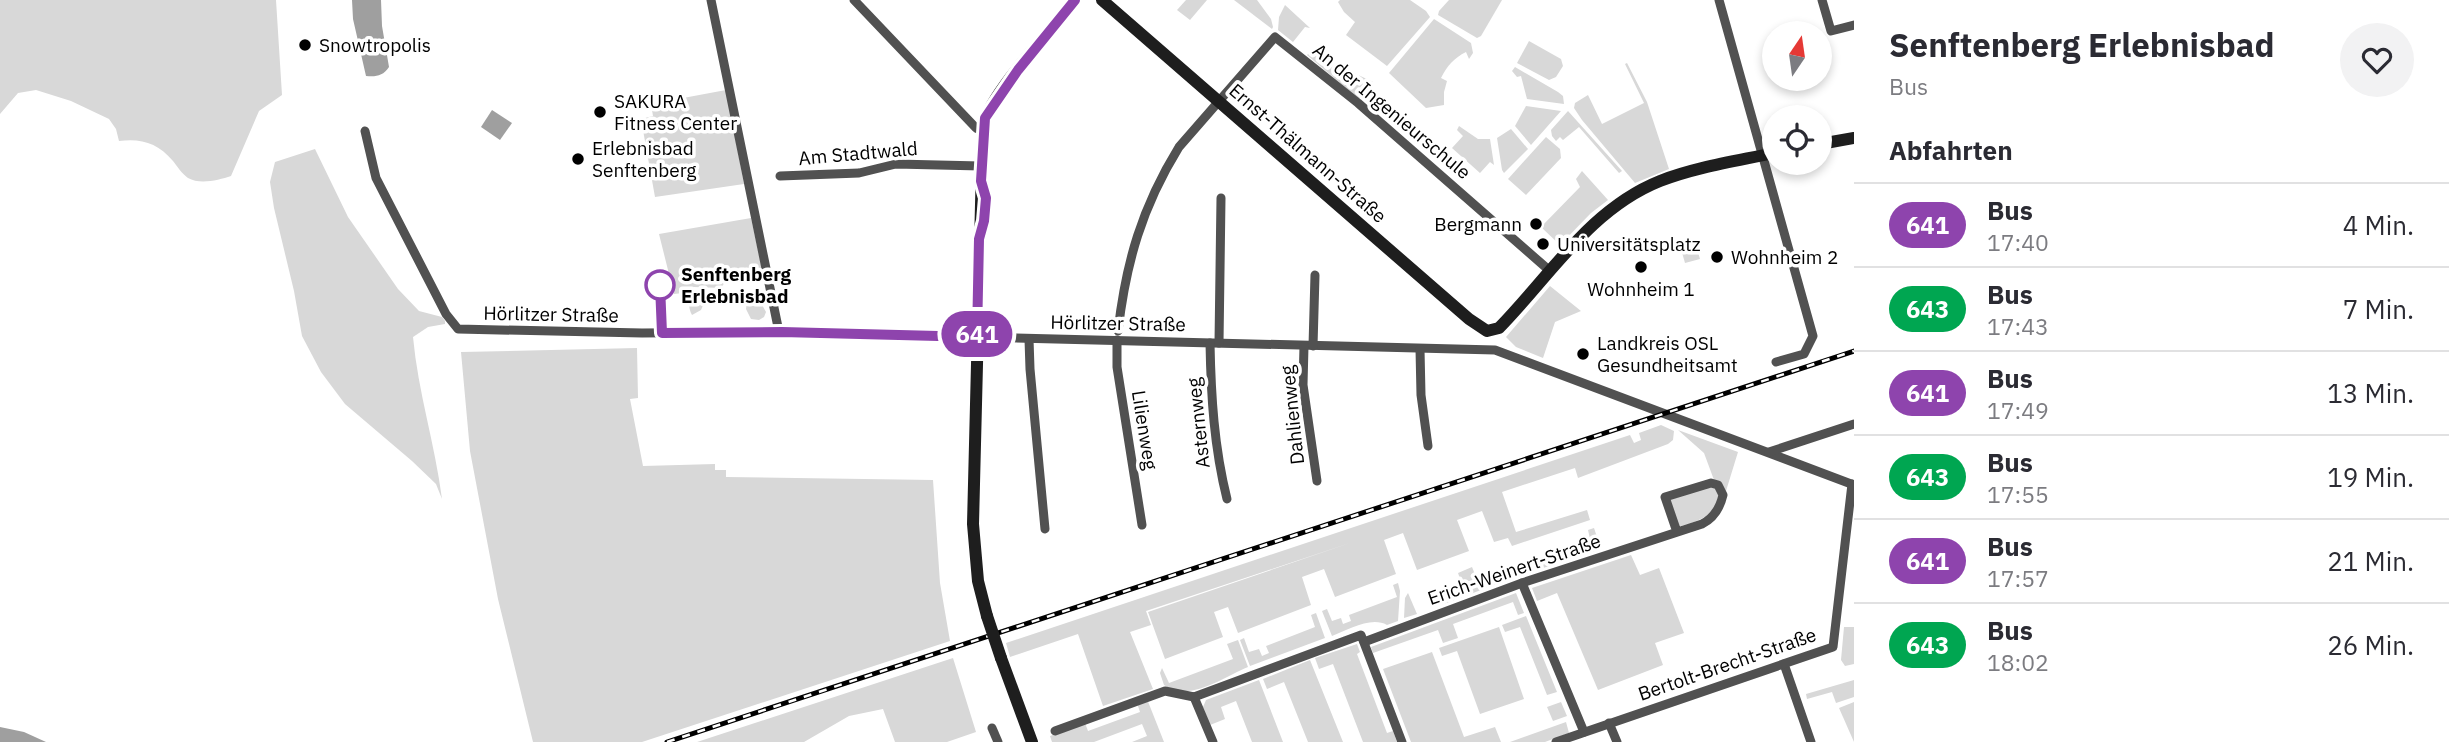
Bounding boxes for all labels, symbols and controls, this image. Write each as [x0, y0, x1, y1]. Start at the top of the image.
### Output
north arrow [1762, 21, 1832, 91]
map controls [1762, 21, 1832, 175]
text: Senftenberg Erlebnisbad [1889, 23, 2275, 66]
button: heart [2340, 23, 2414, 97]
place label: Snowtropolis [319, 33, 431, 57]
marker: Snowtropolis [297, 37, 313, 53]
street label: An der Ingenieurschule [1308, 38, 1476, 184]
text: Bus [1889, 71, 1928, 101]
street label: Ernst-Thälmann-Straße [1224, 78, 1392, 228]
place label: SAKURA Fitness Center [614, 89, 737, 135]
marker: SAKURA Fitness Center [592, 104, 608, 120]
button: locate [1762, 105, 1832, 175]
text: Abfahrten [1889, 133, 2013, 167]
place label: Erlebnisbad Senftenberg [592, 136, 696, 182]
street label: Am Stadtwald [797, 136, 919, 170]
marker: Erlebnisbad Senftenberg [570, 151, 586, 167]
text: Bus [1987, 193, 2033, 227]
text: 4 Min. [2343, 208, 2414, 242]
text: 641 [1906, 209, 1949, 241]
place label: Bergmann [1434, 212, 1522, 236]
marker: Bergmann [1528, 216, 1544, 232]
text: 17:40 [1987, 227, 2049, 257]
place label: Universitätsplatz [1557, 232, 1701, 256]
marker: Universitätsplatz [1535, 236, 1551, 252]
place label: Wohnheim 2 [1731, 245, 1838, 269]
marker: Wohnheim 2 [1709, 249, 1725, 265]
marker: Wohnheim 1 [1633, 259, 1649, 275]
place label: Senftenberg Erlebnisbad [681, 262, 792, 308]
marker: Senftenberg Erlebnisbad [645, 270, 675, 300]
place label: Wohnheim 1 [1587, 277, 1695, 301]
text: Bus [1987, 277, 2033, 311]
text: 7 Min. [2343, 292, 2414, 326]
text: 643 [1906, 293, 1949, 325]
street label: Hörlitzer Straße [483, 301, 619, 327]
street label: Hörlitzer Straße [1050, 310, 1186, 336]
line badge: 641 [937, 311, 1017, 357]
text: 17:43 [1987, 311, 2049, 341]
text: 641 [955, 318, 999, 350]
place label: Landkreis OSL Gesundheitsamt [1597, 331, 1738, 377]
marker: Landkreis OSL Gesundheitsamt [1575, 346, 1591, 362]
text: Bus [1987, 361, 2033, 395]
street label: Dahlienweg [1275, 364, 1309, 466]
text: 13 Min. [2327, 376, 2414, 410]
street label: Asternweg [1181, 377, 1215, 469]
text: 641 [1906, 377, 1949, 409]
street label: Lilienweg [1127, 388, 1163, 472]
text: 17:49 [1987, 395, 2049, 425]
text: Bus [1987, 445, 2033, 479]
text: 19 Min. [2327, 460, 2414, 494]
text: 643 [1906, 461, 1949, 493]
text: 17:55 [1987, 479, 2049, 509]
street label: Erich-Weinert-Straße [1424, 528, 1604, 610]
text: Bus [1987, 529, 2033, 563]
text: 21 Min. [2327, 544, 2414, 578]
text: 641 [1906, 545, 1949, 577]
text: 17:57 [1987, 563, 2049, 593]
text: Bus [1987, 613, 2033, 647]
street label: Bertolt-Brecht-Straße [1635, 622, 1819, 706]
text: 26 Min. [2327, 628, 2414, 662]
text: 643 [1906, 629, 1949, 661]
text: 18:02 [1987, 647, 2049, 677]

